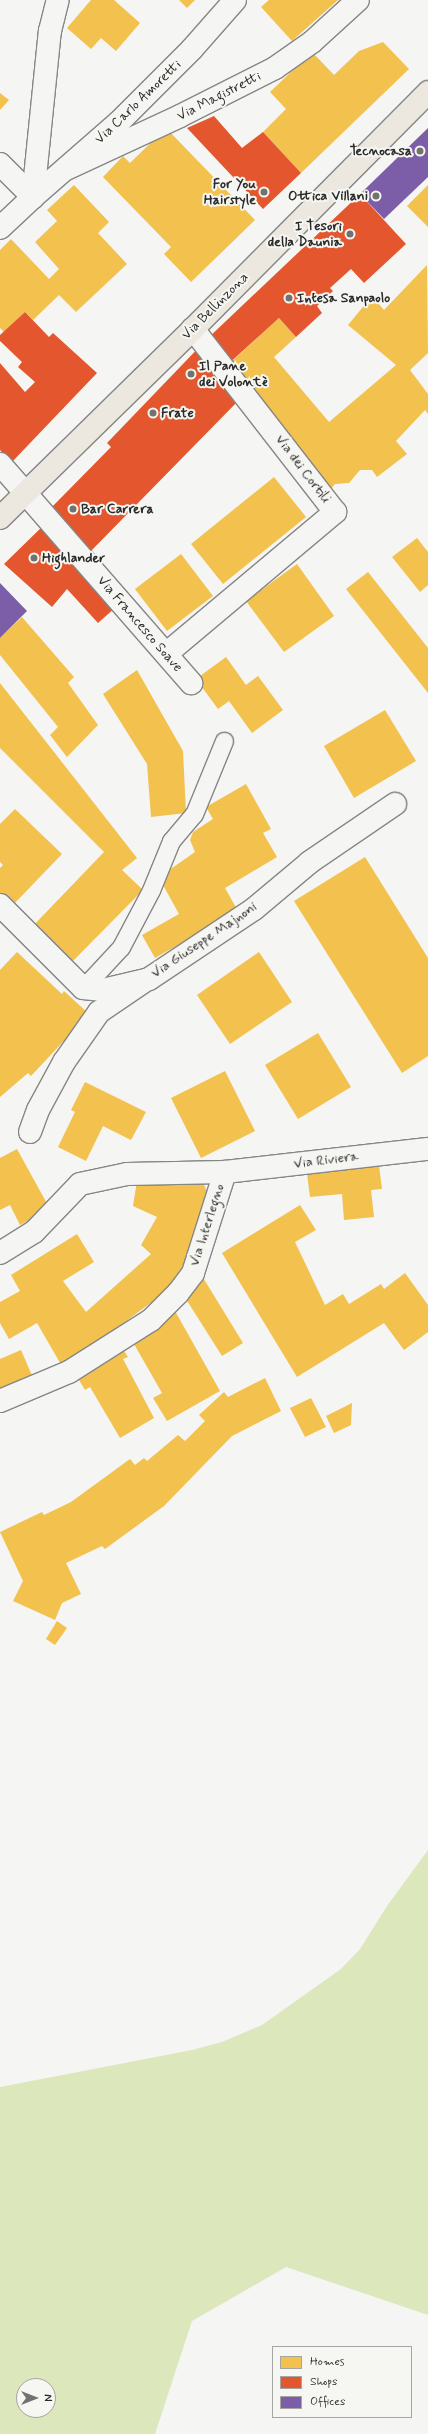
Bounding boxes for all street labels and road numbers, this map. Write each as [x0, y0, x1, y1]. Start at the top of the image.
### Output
street label: Via Carlo Amoretti [92, 57, 184, 147]
street label: Via Magistretti [175, 68, 263, 124]
street label: Via Bellinzona [178, 269, 252, 343]
street label: Via dei Cortili [272, 431, 334, 507]
street label: Via Francesco Soave [94, 573, 186, 675]
street label: Via Giuseppe Majnoni [147, 898, 261, 982]
street label: Via Riviera [293, 1148, 359, 1172]
street label: Via Interlegno [185, 1180, 229, 1270]

